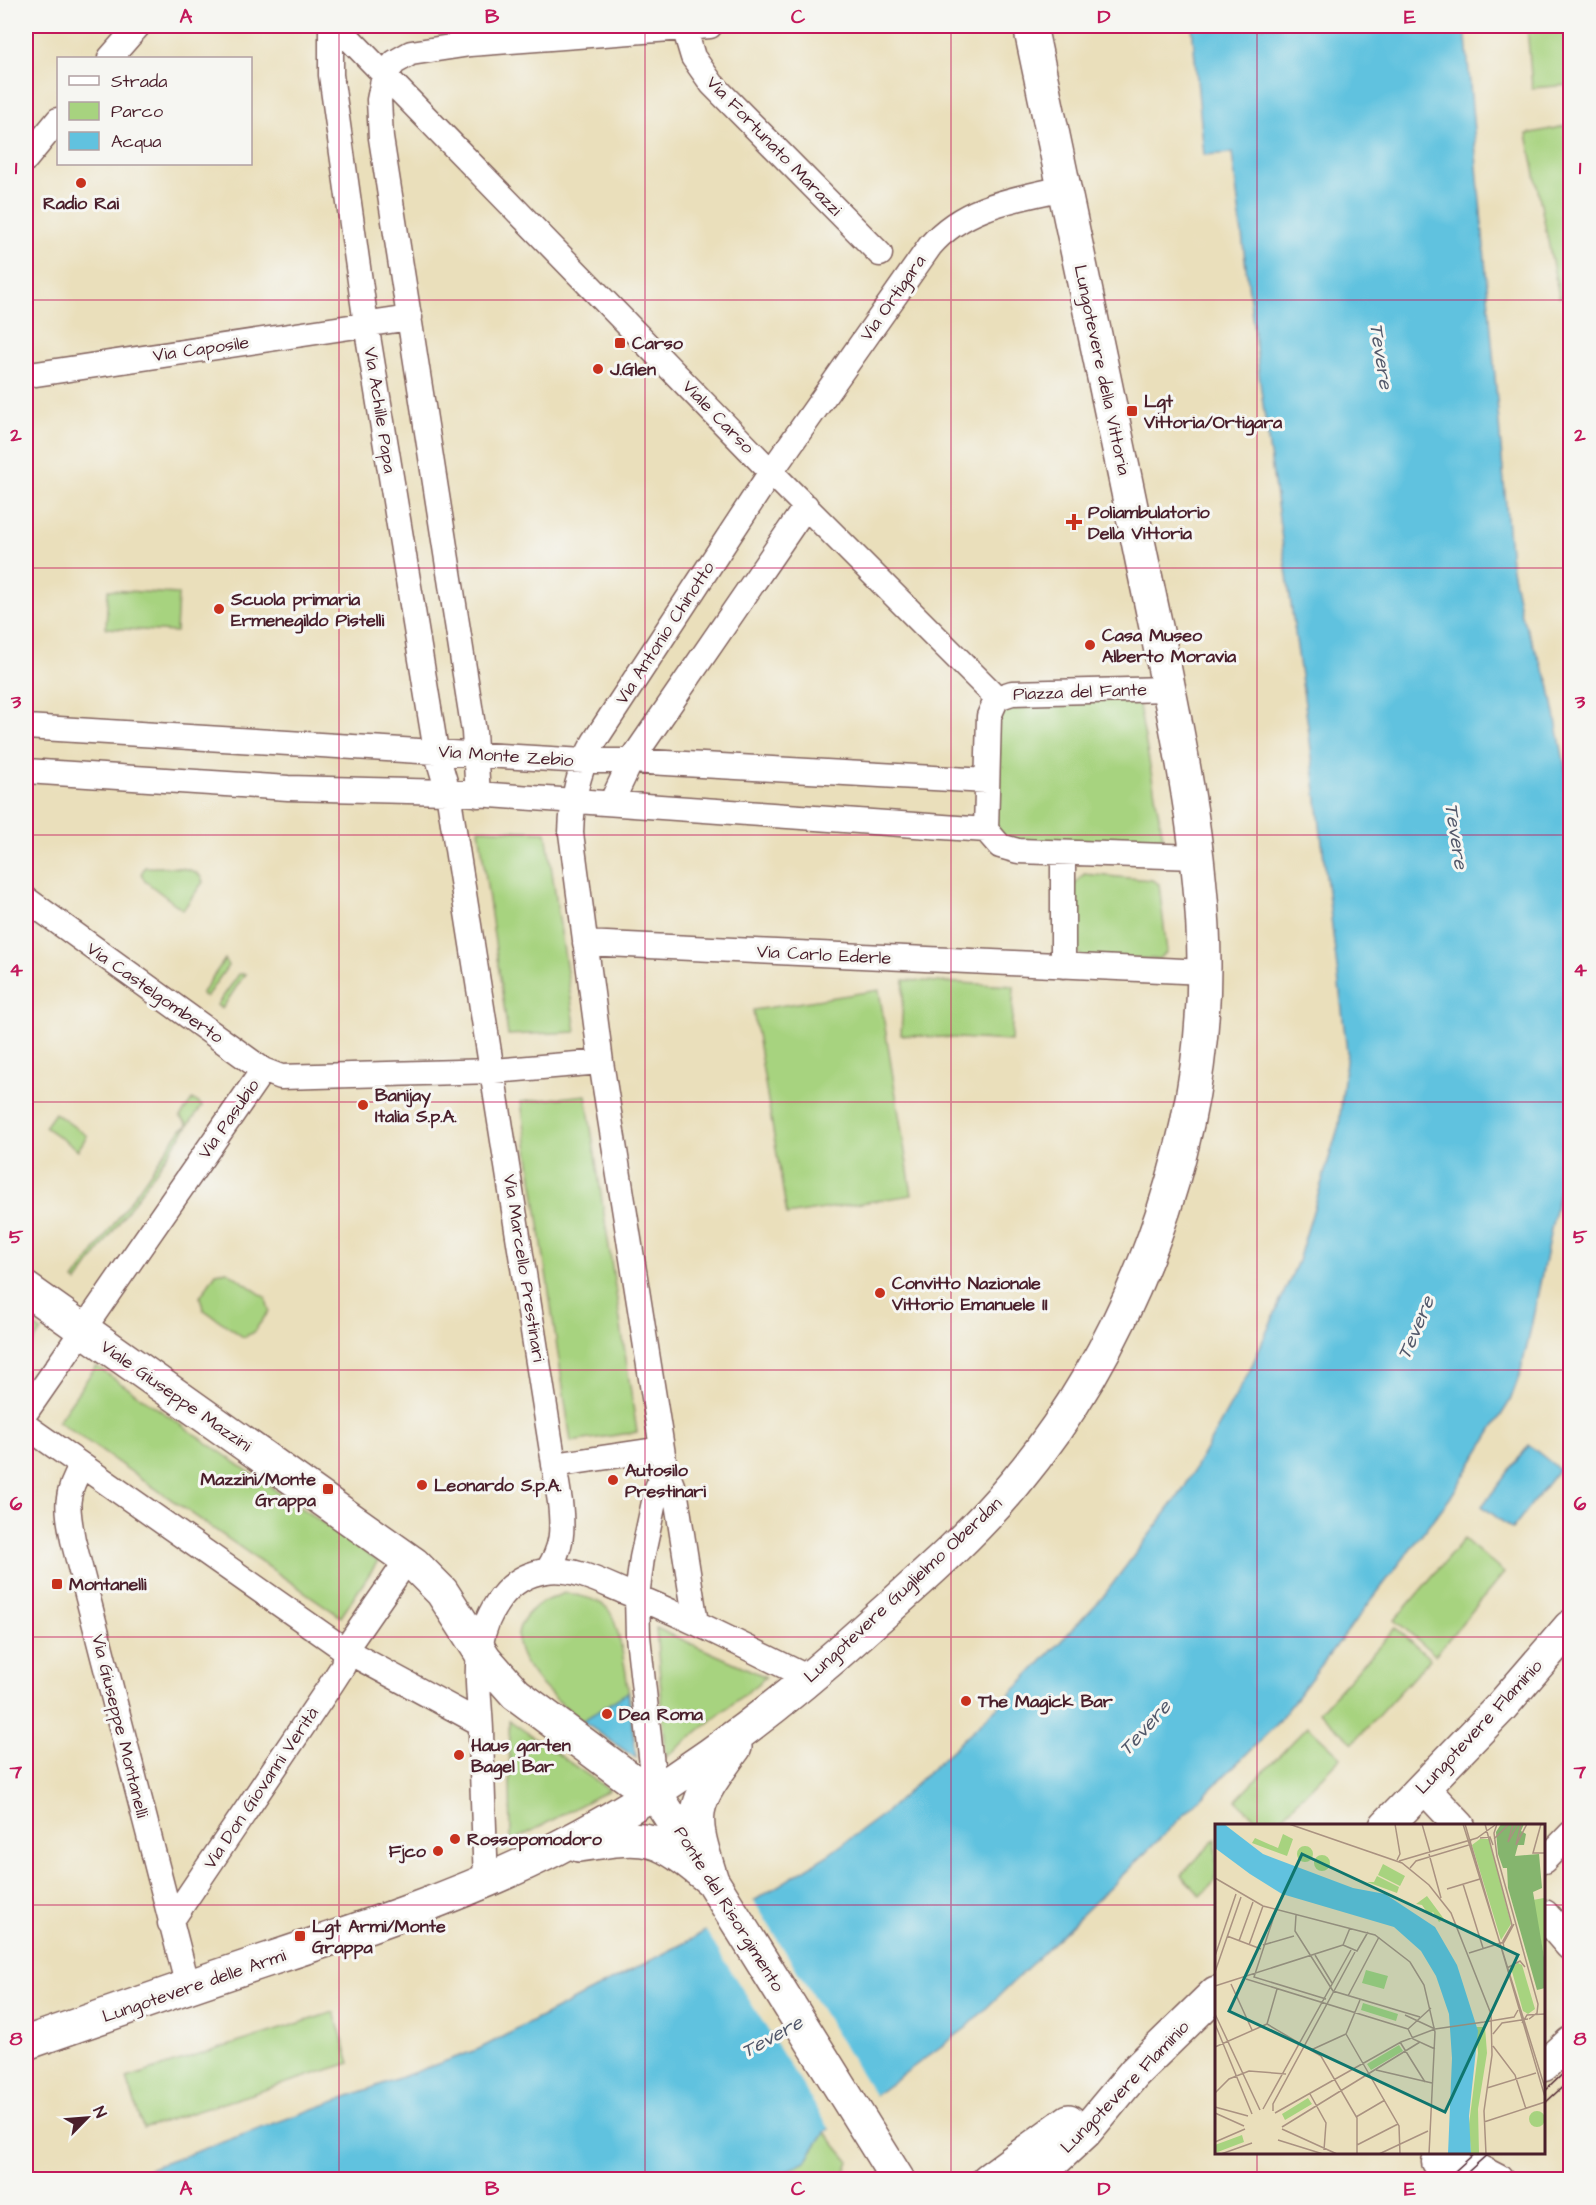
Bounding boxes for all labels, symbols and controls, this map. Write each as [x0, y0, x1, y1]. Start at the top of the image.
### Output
text: A [180, 3, 193, 31]
text: B [485, 3, 500, 31]
text: C [791, 3, 806, 31]
text: D [1098, 3, 1111, 31]
text: E [1404, 3, 1416, 31]
legend [57, 57, 252, 165]
text: Strada [111, 69, 167, 94]
street label: Via Fortunato Marazzi [700, 71, 848, 222]
text: Parco [111, 99, 163, 124]
text: Acqua [111, 129, 161, 154]
text: 1 [15, 154, 18, 182]
text: 1 [1579, 154, 1582, 182]
marker: Radio Rai [74, 176, 88, 190]
place label: Radio Rai [43, 191, 119, 216]
street label: Via Ortigara [854, 250, 933, 347]
street label: Lungotevere della Vittoria [1066, 263, 1137, 478]
water label: Tevere [1362, 321, 1400, 392]
street label: Via Caposile [151, 330, 251, 368]
place label: Carso [632, 331, 684, 356]
marker: Carso [613, 336, 627, 350]
street label: Via Achille Papa [358, 345, 402, 475]
place label: J.Glen [609, 357, 656, 382]
marker: J.Glen [591, 362, 605, 376]
street label: Viale Carso [676, 375, 760, 459]
place label: Lgt Vittoria/Ortigara [1143, 389, 1283, 436]
marker: Lgt Vittoria/Ortigara [1125, 404, 1139, 418]
text: 2 [9, 421, 22, 449]
text: 2 [1573, 421, 1586, 449]
place label: Poliambulatorio Della Vittoria [1088, 500, 1211, 546]
marker: Poliambulatorio Della Vittoria [1065, 513, 1083, 531]
street label: Via Antonio Chinotto [609, 557, 721, 709]
place label: Scuola primaria Ermenegildo Pistelli [230, 587, 384, 634]
marker: Scuola primaria Ermenegildo Pistelli [212, 602, 226, 616]
place label: Casa Museo Alberto Moravia [1102, 623, 1237, 669]
marker: Casa Museo Alberto Moravia [1083, 638, 1097, 652]
street label: Piazza del Fante [1013, 677, 1148, 707]
text: 3 [10, 688, 22, 716]
text: 3 [1574, 688, 1586, 716]
street label: Via Monte Zebio [438, 739, 574, 773]
water label: Tevere [1437, 801, 1475, 872]
street label: Via Castelgomberto [81, 936, 228, 1050]
street label: Via Carlo Ederle [756, 939, 892, 971]
text: 4 [9, 956, 23, 984]
text: 4 [1573, 956, 1587, 984]
street label: Via Pasubio [192, 1074, 266, 1164]
place label: Banijay Italia S.p.A. [375, 1083, 457, 1129]
marker: Banijay Italia S.p.A. [356, 1098, 370, 1112]
street label: Via Marcello Prestinari [497, 1172, 551, 1364]
text: 5 [9, 1223, 24, 1251]
text: 5 [1573, 1223, 1588, 1251]
place label: Convitto Nazionale Vittorio Emanuele II [891, 1271, 1048, 1317]
marker: Convitto Nazionale Vittorio Emanuele II [873, 1286, 887, 1300]
water label: Tevere [1390, 1291, 1442, 1364]
street label: Viale Giuseppe Mazzini [95, 1334, 257, 1458]
place label: Autosilo Prestinari [625, 1458, 706, 1504]
place label: Mazzini/Monte Grappa [200, 1467, 317, 1513]
place label: Leonardo S.p.A. [434, 1473, 562, 1498]
marker: Autosilo Prestinari [606, 1473, 620, 1487]
marker: Leonardo S.p.A. [415, 1478, 429, 1492]
marker: Mazzini/Monte Grappa [321, 1482, 335, 1496]
text: 6 [10, 1490, 23, 1518]
text: 6 [1574, 1490, 1587, 1518]
street label: Lungotevere Guglielmo Oberdan [798, 1491, 1008, 1689]
place label: Montanelli [69, 1572, 147, 1597]
marker: Montanelli [50, 1577, 64, 1591]
street label: Via Giuseppe Montanelli [85, 1632, 155, 1821]
street label: Lungotevere Flaminio [1410, 1654, 1549, 1801]
place label: The Magick Bar [977, 1689, 1113, 1715]
water label: Tevere [1112, 1693, 1178, 1762]
marker: The Magick Bar [959, 1694, 973, 1708]
street label: Via Don Giovanni Verità [197, 1702, 325, 1874]
place label: Dea Roma [619, 1702, 704, 1727]
marker: Dea Roma [600, 1707, 614, 1721]
place label: Haus garten Bagel Bar [471, 1733, 571, 1780]
marker: Haus garten Bagel Bar [452, 1748, 466, 1762]
text: 7 [9, 1758, 23, 1786]
text: 7 [1573, 1758, 1587, 1786]
street label: Ponte del Risorgimento [667, 1822, 790, 1997]
inset map [1215, 1824, 1545, 2154]
place label: Rossopomodoro [467, 1827, 603, 1852]
marker: Rossopomodoro [448, 1832, 462, 1846]
place label: Fjco [389, 1839, 427, 1864]
marker: Fjco [431, 1844, 445, 1858]
place label: Lgt Armi/Monte Grappa [312, 1914, 446, 1960]
marker: Lgt Armi/Monte Grappa [293, 1929, 307, 1943]
street label: Lungotevere delle Armi [99, 1943, 290, 2030]
water label: Tevere [736, 2008, 809, 2065]
street label: Lungotevere Flaminio [1055, 2015, 1196, 2160]
text: 8 [10, 2025, 23, 2053]
text: 8 [1574, 2025, 1587, 2053]
north arrow [57, 2088, 117, 2148]
text: N [88, 2103, 112, 2121]
text: A [180, 2175, 193, 2203]
text: B [485, 2175, 500, 2203]
text: C [791, 2175, 806, 2203]
text: D [1098, 2175, 1111, 2203]
text: E [1404, 2175, 1416, 2203]

